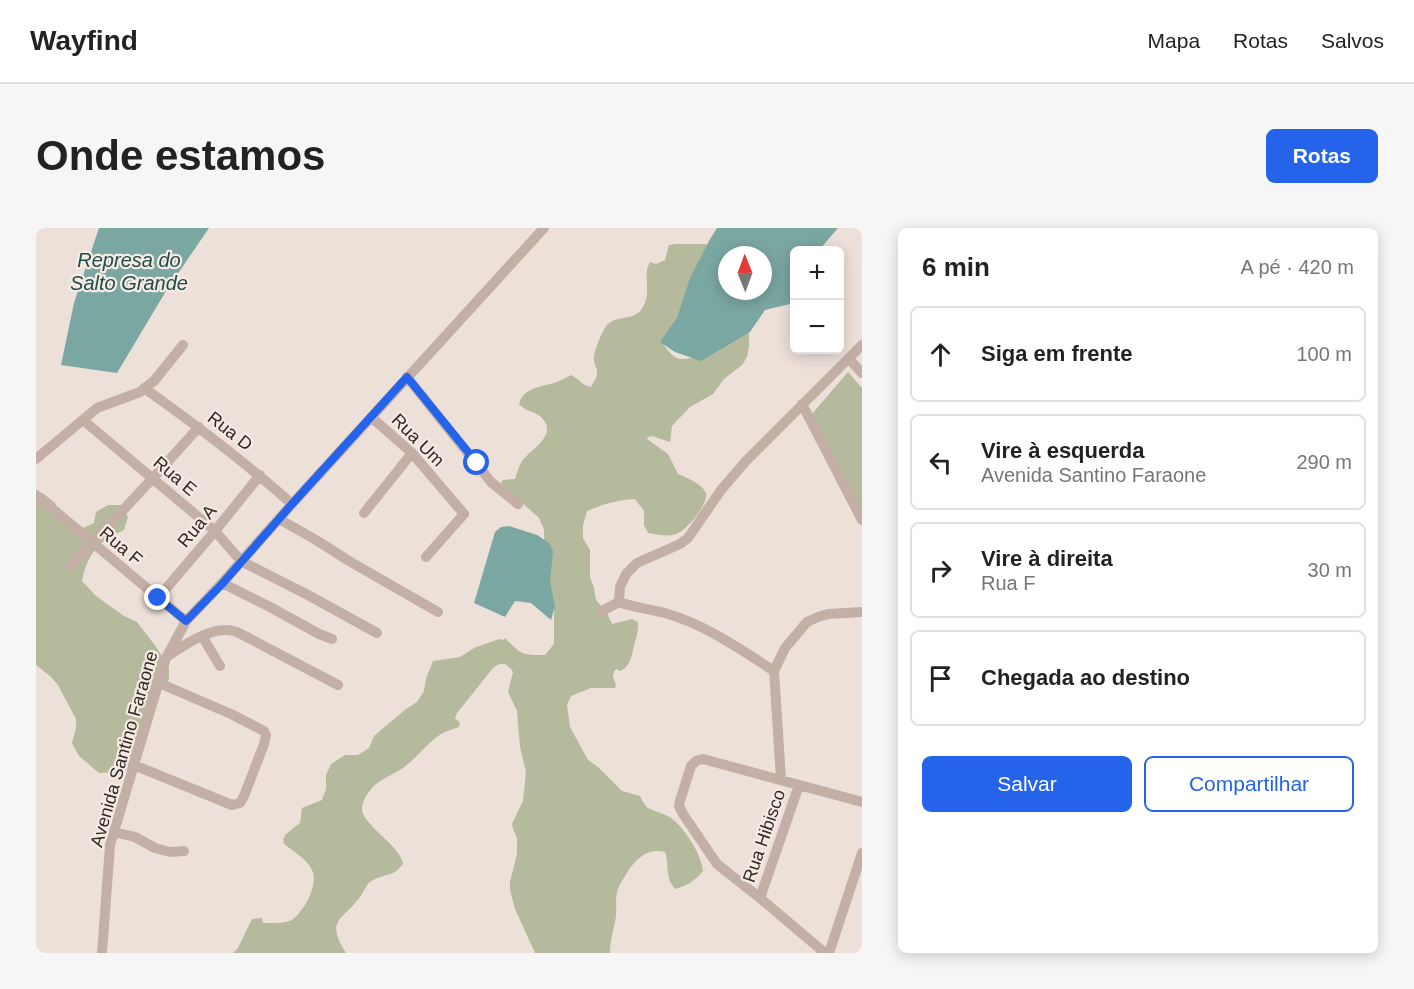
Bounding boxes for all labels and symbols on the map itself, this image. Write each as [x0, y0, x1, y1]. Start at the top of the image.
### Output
north arrow [718, 246, 772, 300]
water label: Represa do Salto Grande [70, 249, 188, 294]
street label: Rua D [204, 407, 256, 455]
street label: Rua Um [388, 410, 448, 470]
route start [463, 449, 489, 475]
street label: Rua E [149, 452, 201, 500]
street label: Rua A [174, 501, 220, 551]
street label: Rua F [96, 523, 146, 569]
route end [144, 584, 170, 610]
street label: Avenida Santino Faraone [86, 649, 162, 849]
street label: Rua Hibisco [739, 787, 789, 885]

